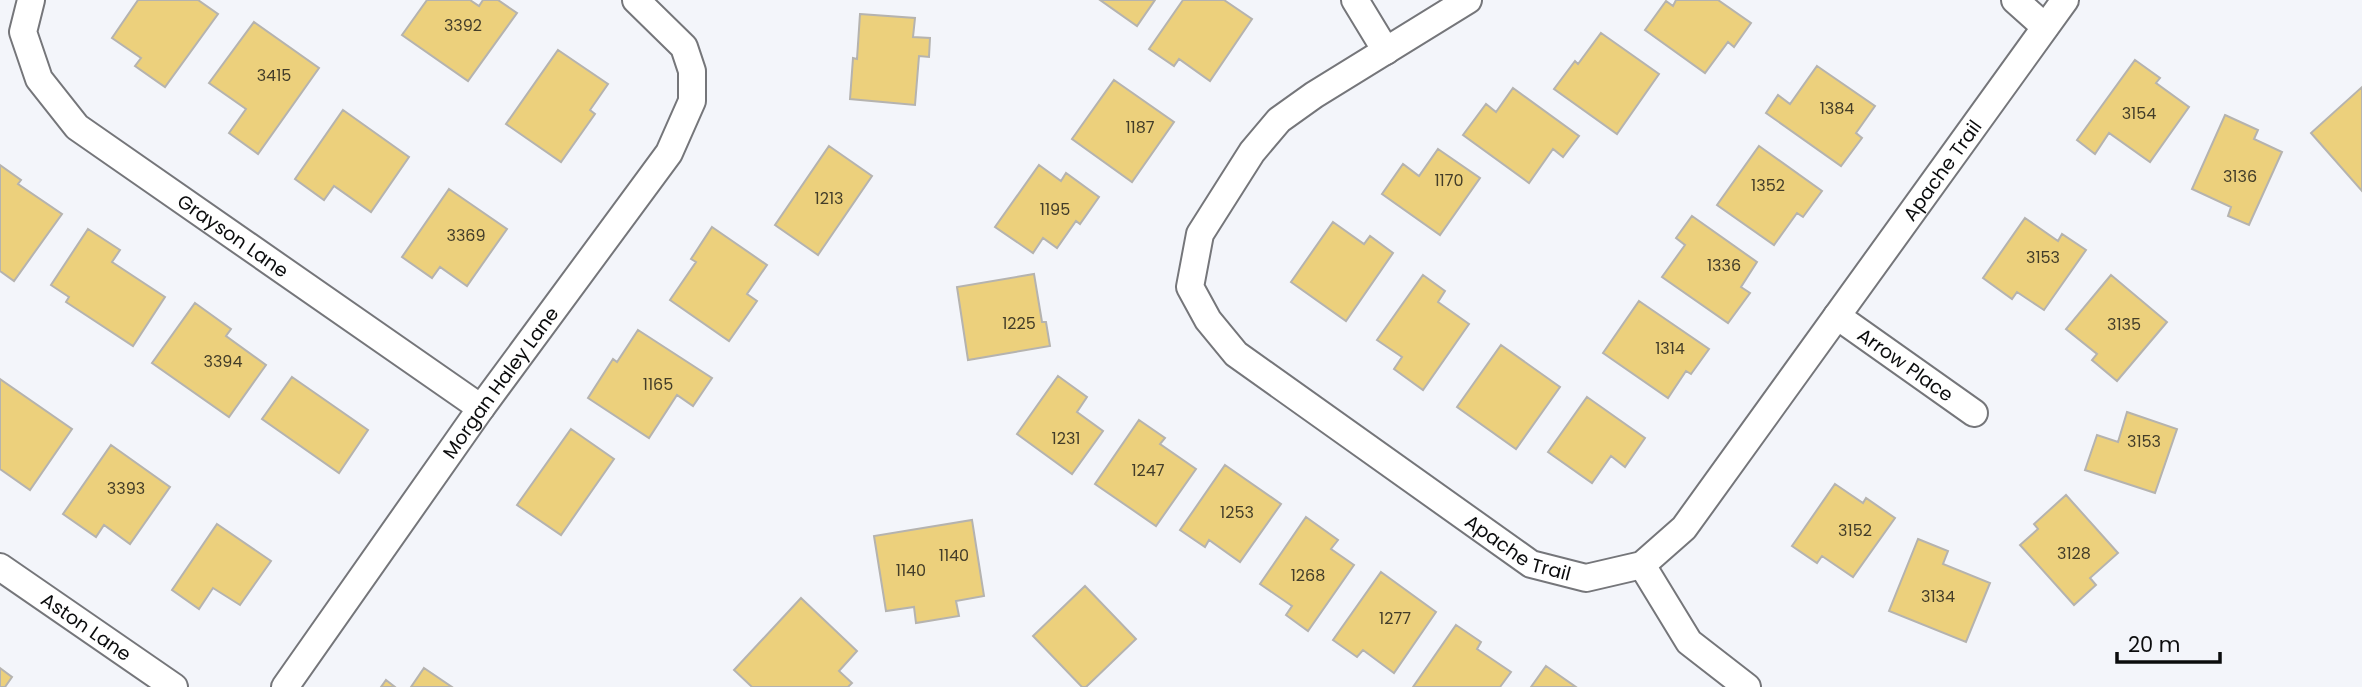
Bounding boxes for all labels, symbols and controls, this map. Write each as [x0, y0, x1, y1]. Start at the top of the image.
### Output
house number: 3392 [444, 14, 482, 37]
house number: 3415 [257, 64, 291, 87]
house number: 1384 [1820, 97, 1854, 120]
house number: 3154 [2122, 102, 2156, 125]
street label: Apache Trail [1897, 114, 1988, 227]
house number: 1187 [1125, 116, 1155, 139]
house number: 3136 [2223, 165, 2257, 188]
house number: 1170 [1434, 169, 1464, 192]
house number: 1352 [1751, 174, 1785, 197]
house number: 1213 [815, 187, 843, 210]
street label: Grayson Lane [172, 188, 294, 284]
house number: 1195 [1040, 198, 1070, 221]
house number: 3369 [446, 224, 486, 247]
house number: 3153 [2026, 246, 2060, 269]
house number: 1336 [1707, 254, 1741, 277]
street label: Morgan Haley Lane [436, 301, 565, 464]
house number: 1225 [1002, 312, 1036, 335]
house number: 3135 [2107, 313, 2141, 336]
street label: Arrow Place [1852, 322, 1959, 408]
house number: 1314 [1655, 337, 1685, 360]
house number: 3394 [204, 350, 243, 373]
house number: 1165 [643, 373, 673, 396]
house number: 1231 [1052, 427, 1080, 450]
house number: 3153 [2127, 430, 2161, 453]
house number: 1247 [1131, 459, 1165, 482]
house number: 3393 [107, 477, 145, 500]
house number: 1253 [1220, 501, 1254, 524]
street label: Apache Trail [1459, 508, 1574, 588]
house number: 3152 [1838, 519, 1872, 542]
house number: 3128 [2057, 542, 2091, 565]
house number: 1140 [939, 544, 969, 567]
house number: 1140 [896, 559, 926, 582]
house number: 1268 [1291, 564, 1325, 587]
house number: 3134 [1921, 585, 1955, 608]
street label: Aston Lane [36, 586, 137, 668]
house number: 1277 [1379, 607, 1411, 630]
scale bar [2117, 620, 2220, 664]
text: 20 m [2128, 630, 2181, 659]

